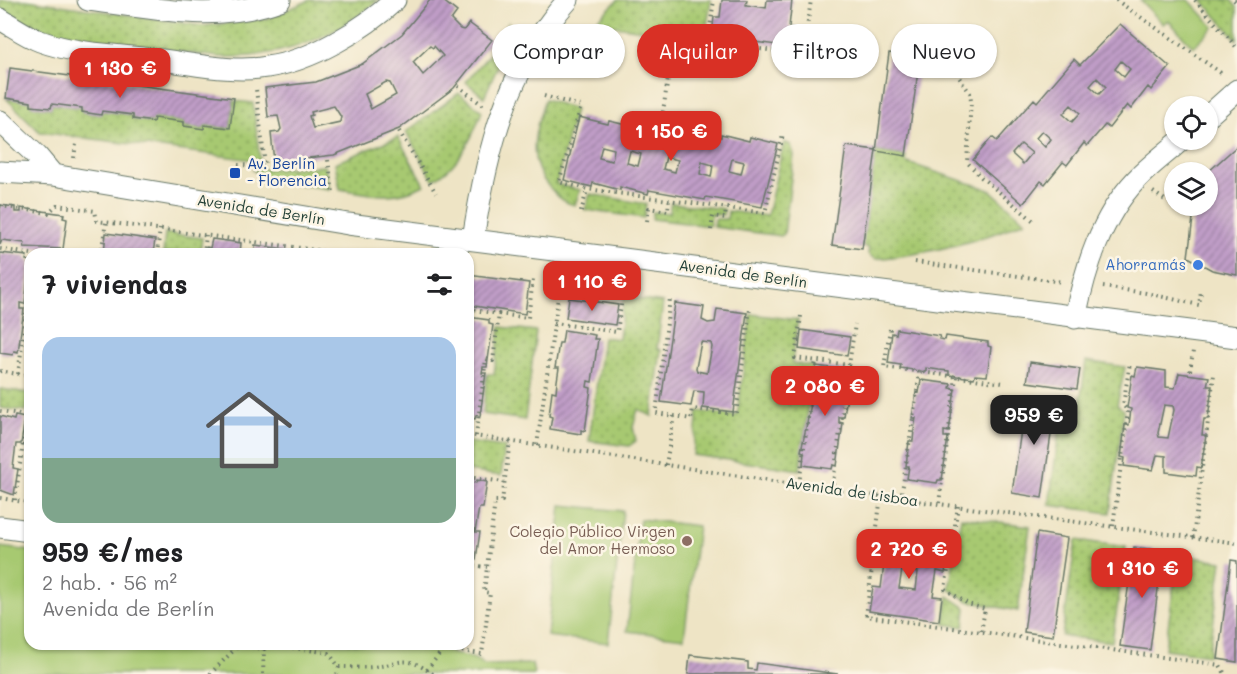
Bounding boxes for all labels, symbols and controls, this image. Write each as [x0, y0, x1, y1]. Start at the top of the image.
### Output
chip: Comprar [492, 24, 625, 78]
chip: Alquilar [637, 24, 759, 78]
chip: Filtros [771, 24, 879, 78]
chip: Nuevo [891, 24, 997, 78]
pin: 1 130 € [65, 48, 175, 99]
text: 1 130 € [83, 54, 157, 80]
map controls [1164, 96, 1218, 216]
button: locate [1164, 96, 1218, 150]
pin: 1 150 € [616, 111, 726, 162]
text: 1 150 € [635, 117, 707, 143]
place label: Av. Berlín - Florencia [247, 153, 327, 190]
button: layers [1164, 162, 1218, 216]
marker: Av. Berlín - Florencia [228, 166, 242, 180]
street label: Avenida de Berlín [196, 189, 327, 229]
street label: Avenida de Berlín [678, 254, 808, 292]
place label: Ahorramás [1105, 254, 1186, 274]
marker: Ahorramás [1191, 258, 1205, 272]
pin: 1 110 € [537, 261, 647, 312]
text: 7 viviendas [42, 267, 188, 301]
text: 1 110 € [557, 267, 627, 293]
icon: filters [423, 268, 456, 301]
pin: 2 080 € [770, 366, 880, 417]
text: 2 080 € [785, 372, 865, 398]
icon: home [195, 376, 303, 484]
pin: 959 € [992, 395, 1076, 446]
text: 959 € [1004, 401, 1064, 427]
street label: Avenida de Lisboa [784, 472, 920, 510]
place label: Colegio Público Virgen del Amor Hermoso [510, 521, 675, 558]
pin: 2 720 € [854, 529, 964, 580]
marker: Colegio Público Virgen del Amor Hermoso [680, 534, 694, 548]
text: 959 €/mes [42, 535, 183, 569]
text: 2 720 € [871, 535, 947, 561]
pin: 1 310 € [1087, 548, 1197, 599]
text: 1 310 € [1105, 554, 1179, 580]
text: 2 hab. · 56 m² [42, 569, 177, 595]
text: Avenida de Berlín [42, 595, 214, 621]

